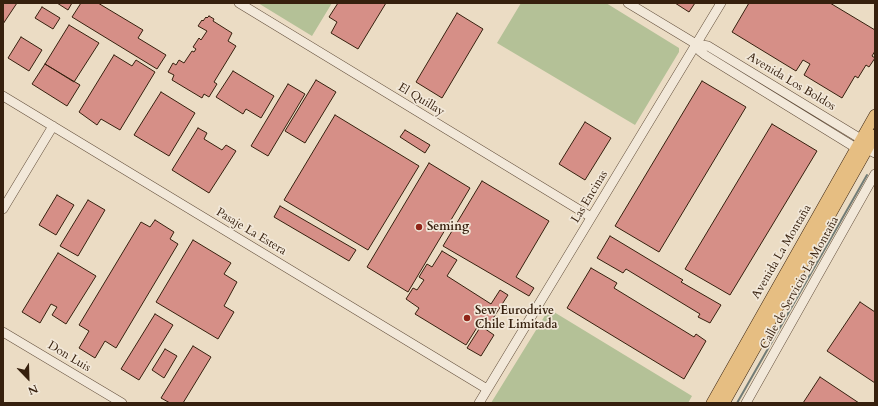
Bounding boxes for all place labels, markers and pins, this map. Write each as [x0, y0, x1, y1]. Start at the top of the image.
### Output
place label: Seming [427, 220, 469, 234]
marker: Seming [414, 222, 424, 232]
place label: Sew Eurodrive Chile Limitada [475, 304, 558, 332]
marker: Sew Eurodrive Chile Limitada [462, 313, 472, 323]

